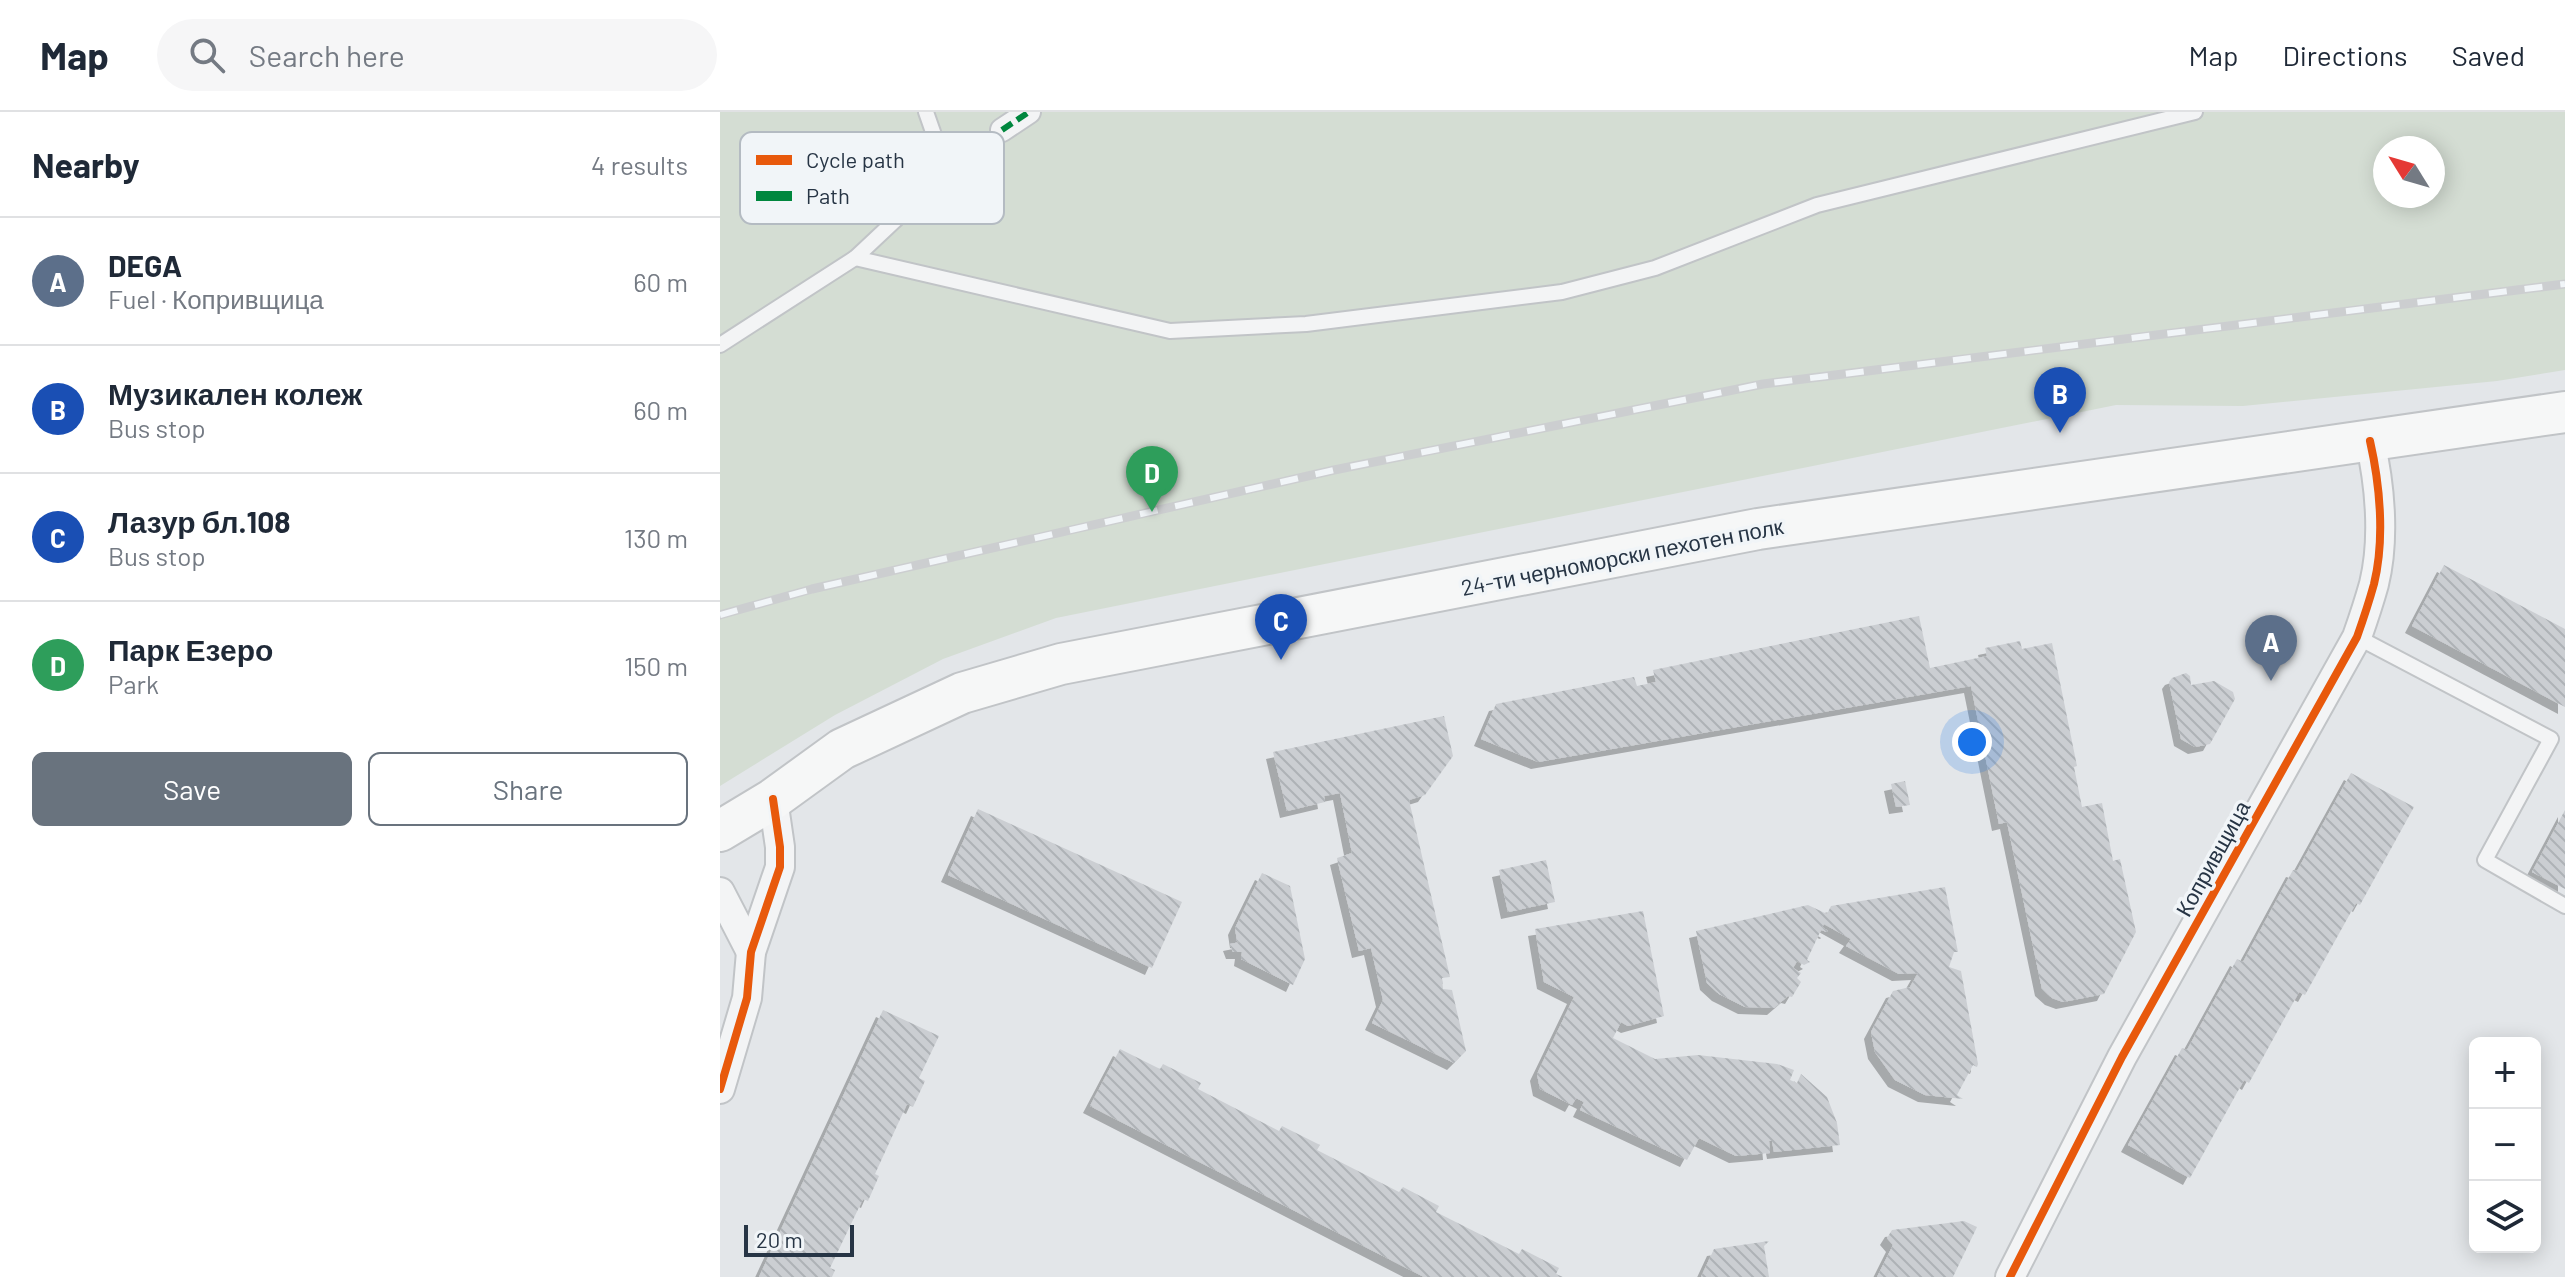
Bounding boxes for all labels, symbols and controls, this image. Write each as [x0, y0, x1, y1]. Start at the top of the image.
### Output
search box [157, 19, 717, 91]
text: Map [40, 32, 109, 78]
icon: search [185, 33, 229, 77]
text: Search here [249, 37, 405, 73]
text: Map [2189, 38, 2238, 72]
text: Directions [2282, 38, 2408, 72]
text: Saved [2452, 38, 2525, 72]
legend [740, 132, 1004, 224]
north arrow [2373, 136, 2445, 208]
text: Nearby [32, 144, 140, 185]
text: Cycle path [806, 146, 905, 172]
text: 4 results [591, 149, 688, 180]
text: Path [806, 182, 850, 208]
text: DEGA [108, 247, 182, 283]
text: A [49, 266, 67, 297]
text: 60 m [633, 266, 688, 297]
text: Fuel · Копривщица [108, 283, 324, 314]
pin: B [2034, 367, 2086, 433]
text: Музикален колеж [108, 375, 362, 411]
text: B [50, 394, 66, 425]
text: 60 m [633, 394, 688, 425]
text: Bus stop [108, 412, 206, 443]
pin: D [1126, 446, 1178, 512]
text: Лазур бл.108 [108, 503, 291, 539]
street label: 24-ти черноморски пехотен полк [1459, 512, 1786, 601]
text: C [50, 522, 66, 553]
text: 130 m [624, 522, 688, 553]
text: Bus stop [108, 540, 206, 571]
pin: C [1255, 594, 1307, 660]
pin: A [2245, 615, 2297, 681]
text: Парк Езеро [108, 631, 273, 667]
text: D [50, 650, 66, 681]
text: 150 m [624, 650, 688, 681]
text: Park [108, 668, 159, 699]
your location [1952, 722, 1992, 762]
button: Save [32, 752, 352, 826]
button: Share [368, 752, 688, 826]
street label: Копривщица [2170, 795, 2256, 921]
map controls [2469, 1037, 2541, 1253]
button: + [2469, 1037, 2541, 1109]
button: − [2469, 1109, 2541, 1181]
button: layers [2469, 1181, 2541, 1253]
scale bar [744, 1221, 854, 1257]
text: 20 m [756, 1226, 803, 1252]

